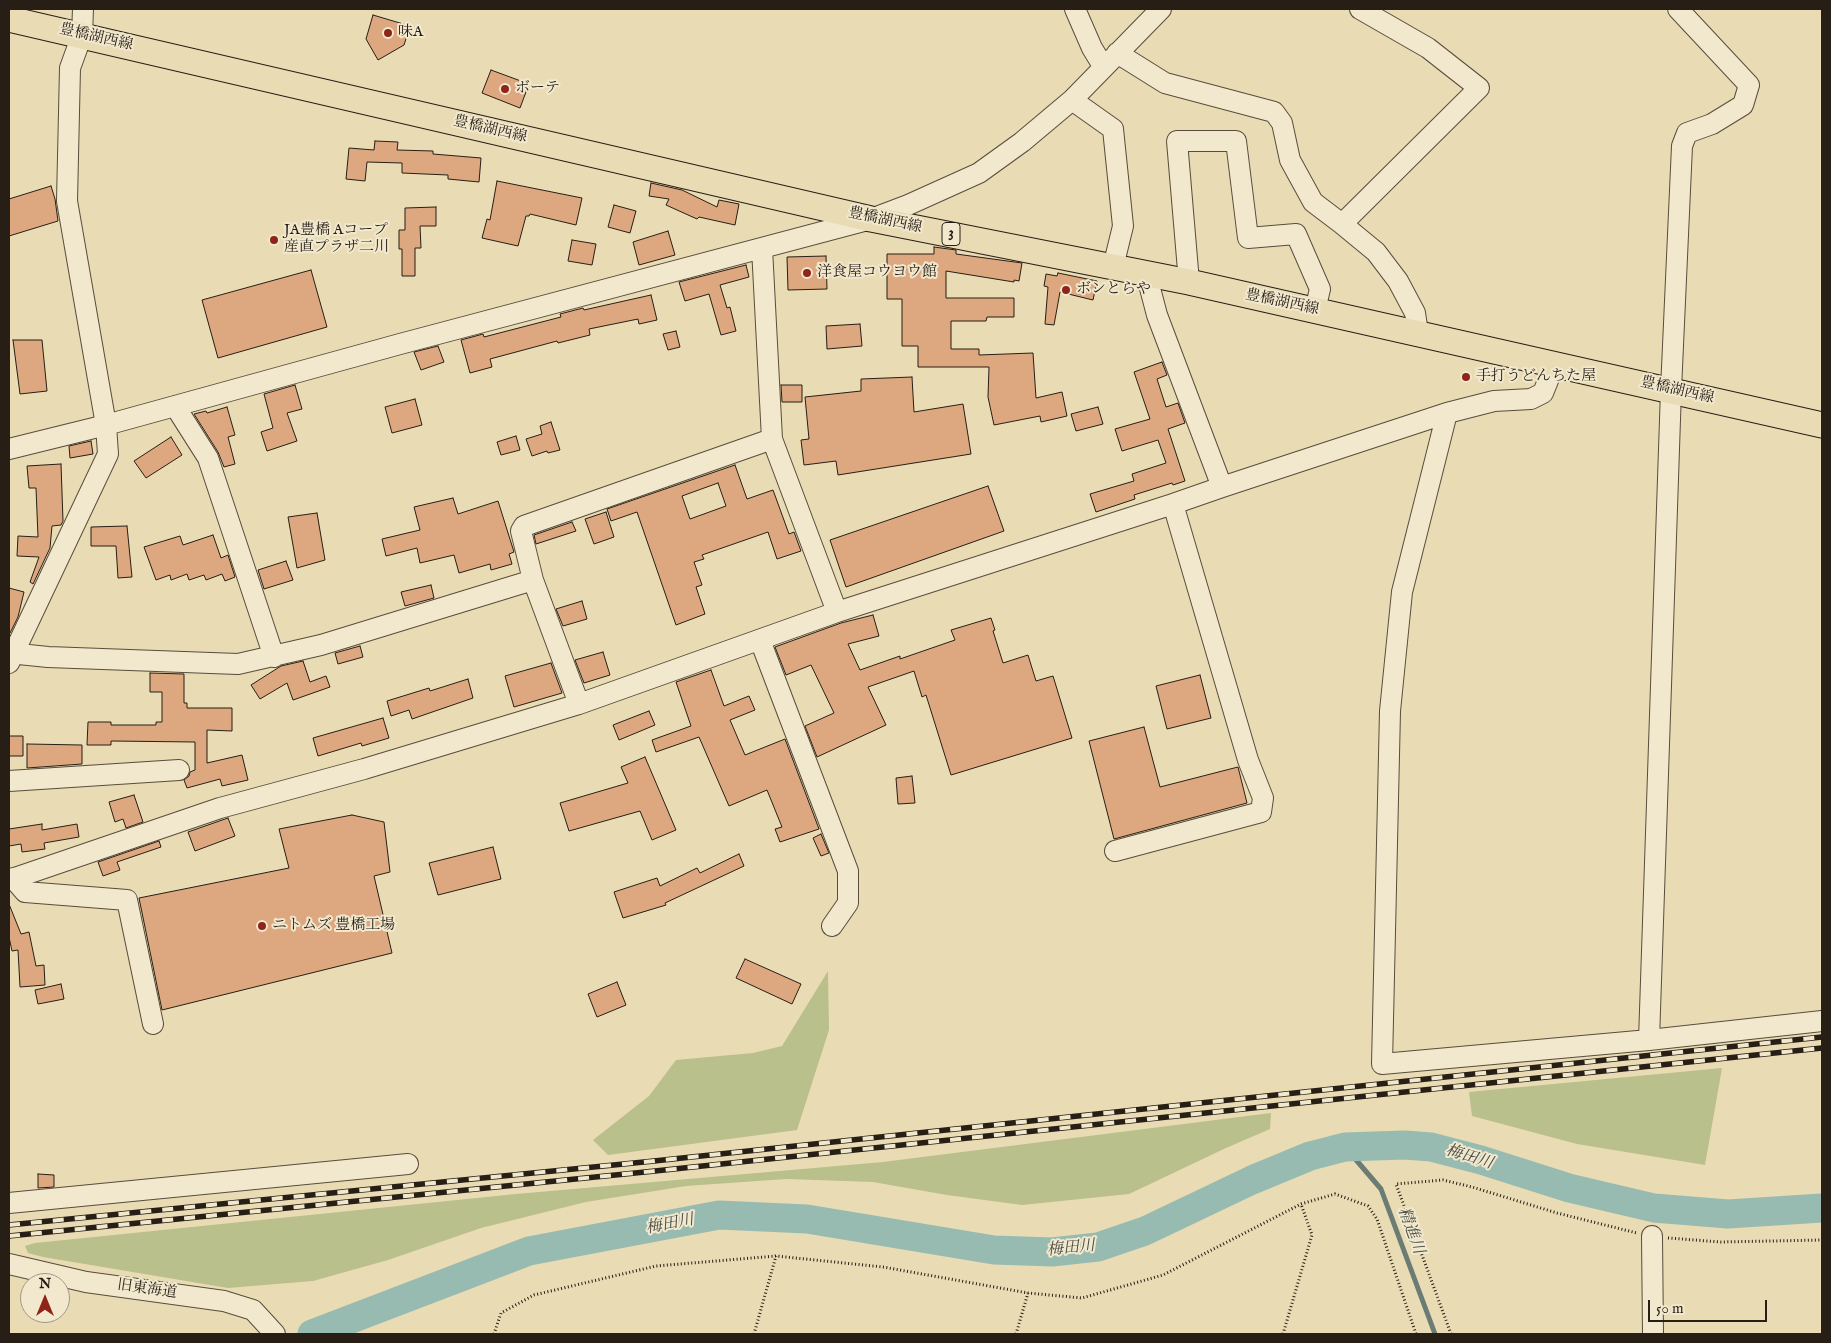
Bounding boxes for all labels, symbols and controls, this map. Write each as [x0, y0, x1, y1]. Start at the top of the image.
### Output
street label: 豊橋湖西線 [57, 21, 135, 55]
place label: 味A [398, 24, 423, 42]
marker: 味A [382, 27, 394, 39]
place label: ボーテ [515, 80, 560, 98]
marker: ボーテ [499, 83, 511, 95]
street label: 豊橋湖西線 [451, 113, 529, 147]
street label: 豊橋湖西線 [846, 204, 924, 238]
place label: JA豊橋 Aコープ 産直プラザ二川 [284, 222, 389, 257]
road number: 3 [942, 222, 960, 245]
marker: JA豊橋 Aコープ 産直プラザ二川 [268, 234, 280, 246]
place label: 洋食屋コウヨウ館 [817, 264, 937, 282]
marker: 洋食屋コウヨウ館 [801, 267, 813, 279]
place label: ボンとらや [1076, 281, 1151, 299]
marker: ボンとらや [1060, 284, 1072, 296]
street label: 豊橋湖西線 [1243, 286, 1321, 320]
place label: 手打うどんちた屋 [1476, 368, 1596, 386]
marker: 手打うどんちた屋 [1460, 371, 1472, 383]
street label: 豊橋湖西線 [1638, 374, 1716, 408]
place label: ニトムズ 豊橋工場 [272, 917, 395, 935]
marker: ニトムズ 豊橋工場 [256, 920, 268, 932]
water label: 梅田川 [1443, 1142, 1495, 1174]
water label: 精進川 [1393, 1205, 1427, 1257]
water label: 梅田川 [645, 1211, 695, 1239]
water label: 梅田川 [1046, 1237, 1096, 1261]
north arrow [20, 1273, 70, 1323]
text: N [39, 1275, 51, 1293]
street label: 旧東海道 [116, 1277, 178, 1303]
scale bar [1651, 1290, 1770, 1322]
text: 50 m [1656, 1299, 1684, 1318]

